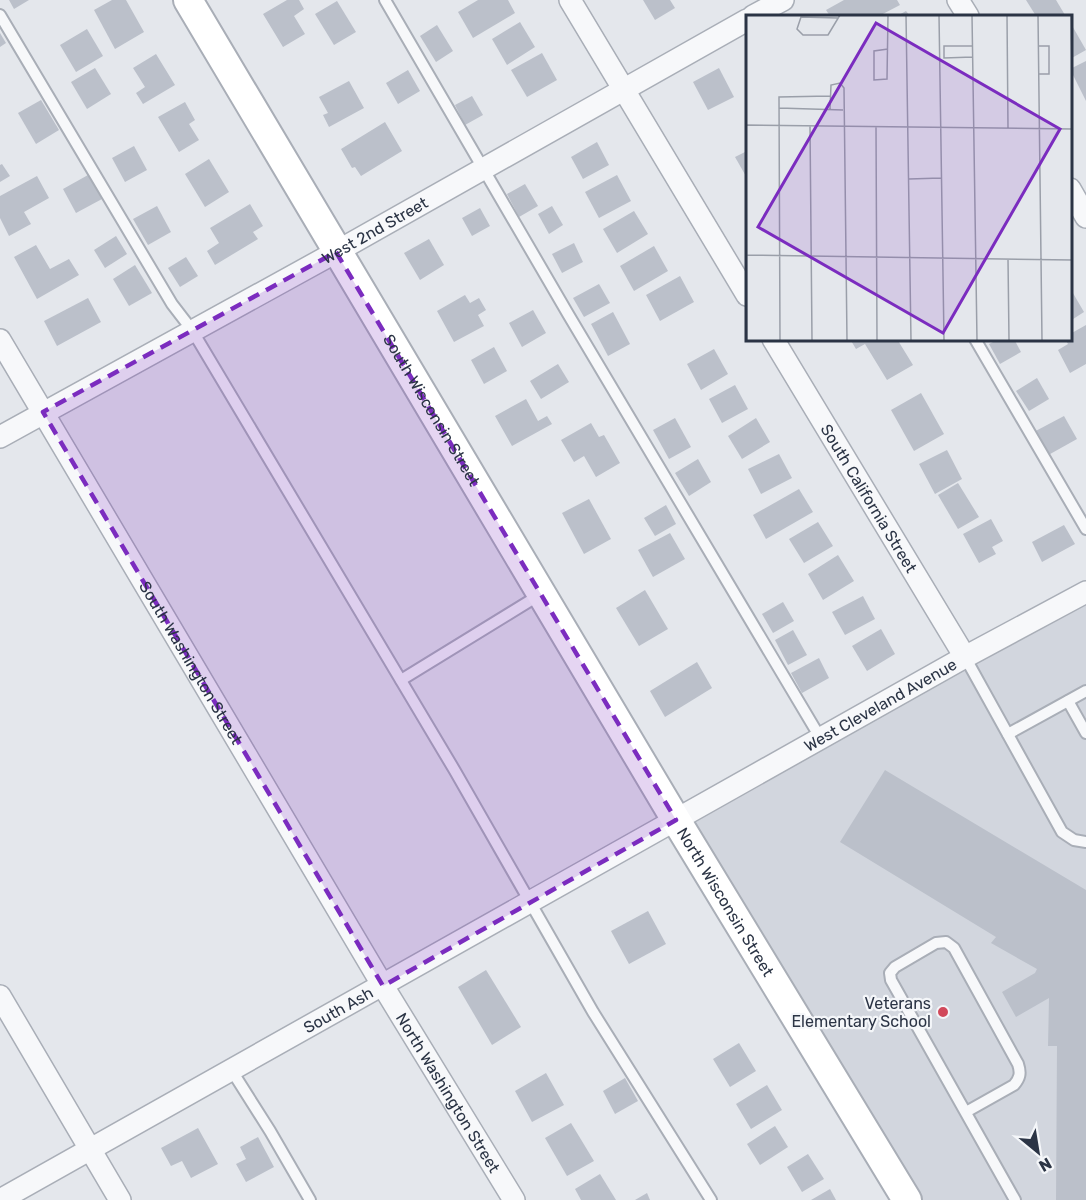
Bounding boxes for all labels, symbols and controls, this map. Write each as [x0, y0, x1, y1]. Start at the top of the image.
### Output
inset map [746, 15, 1071, 340]
street label: West 2nd Street [319, 193, 431, 268]
street label: South Wisconsin Street [379, 331, 484, 489]
street label: South California Street [817, 421, 921, 576]
street label: South Washington Street [135, 578, 246, 748]
street label: West Cleveland Avenue [801, 655, 960, 756]
street label: North Wisconsin Street [673, 824, 778, 980]
street label: South Ash [300, 983, 377, 1037]
place label: Veterans Elementary School [791, 994, 931, 1031]
marker: Veterans Elementary School [936, 1005, 950, 1019]
street label: North Washington Street [392, 1010, 504, 1176]
north arrow [1008, 1122, 1068, 1182]
text: N [1036, 1153, 1055, 1176]

